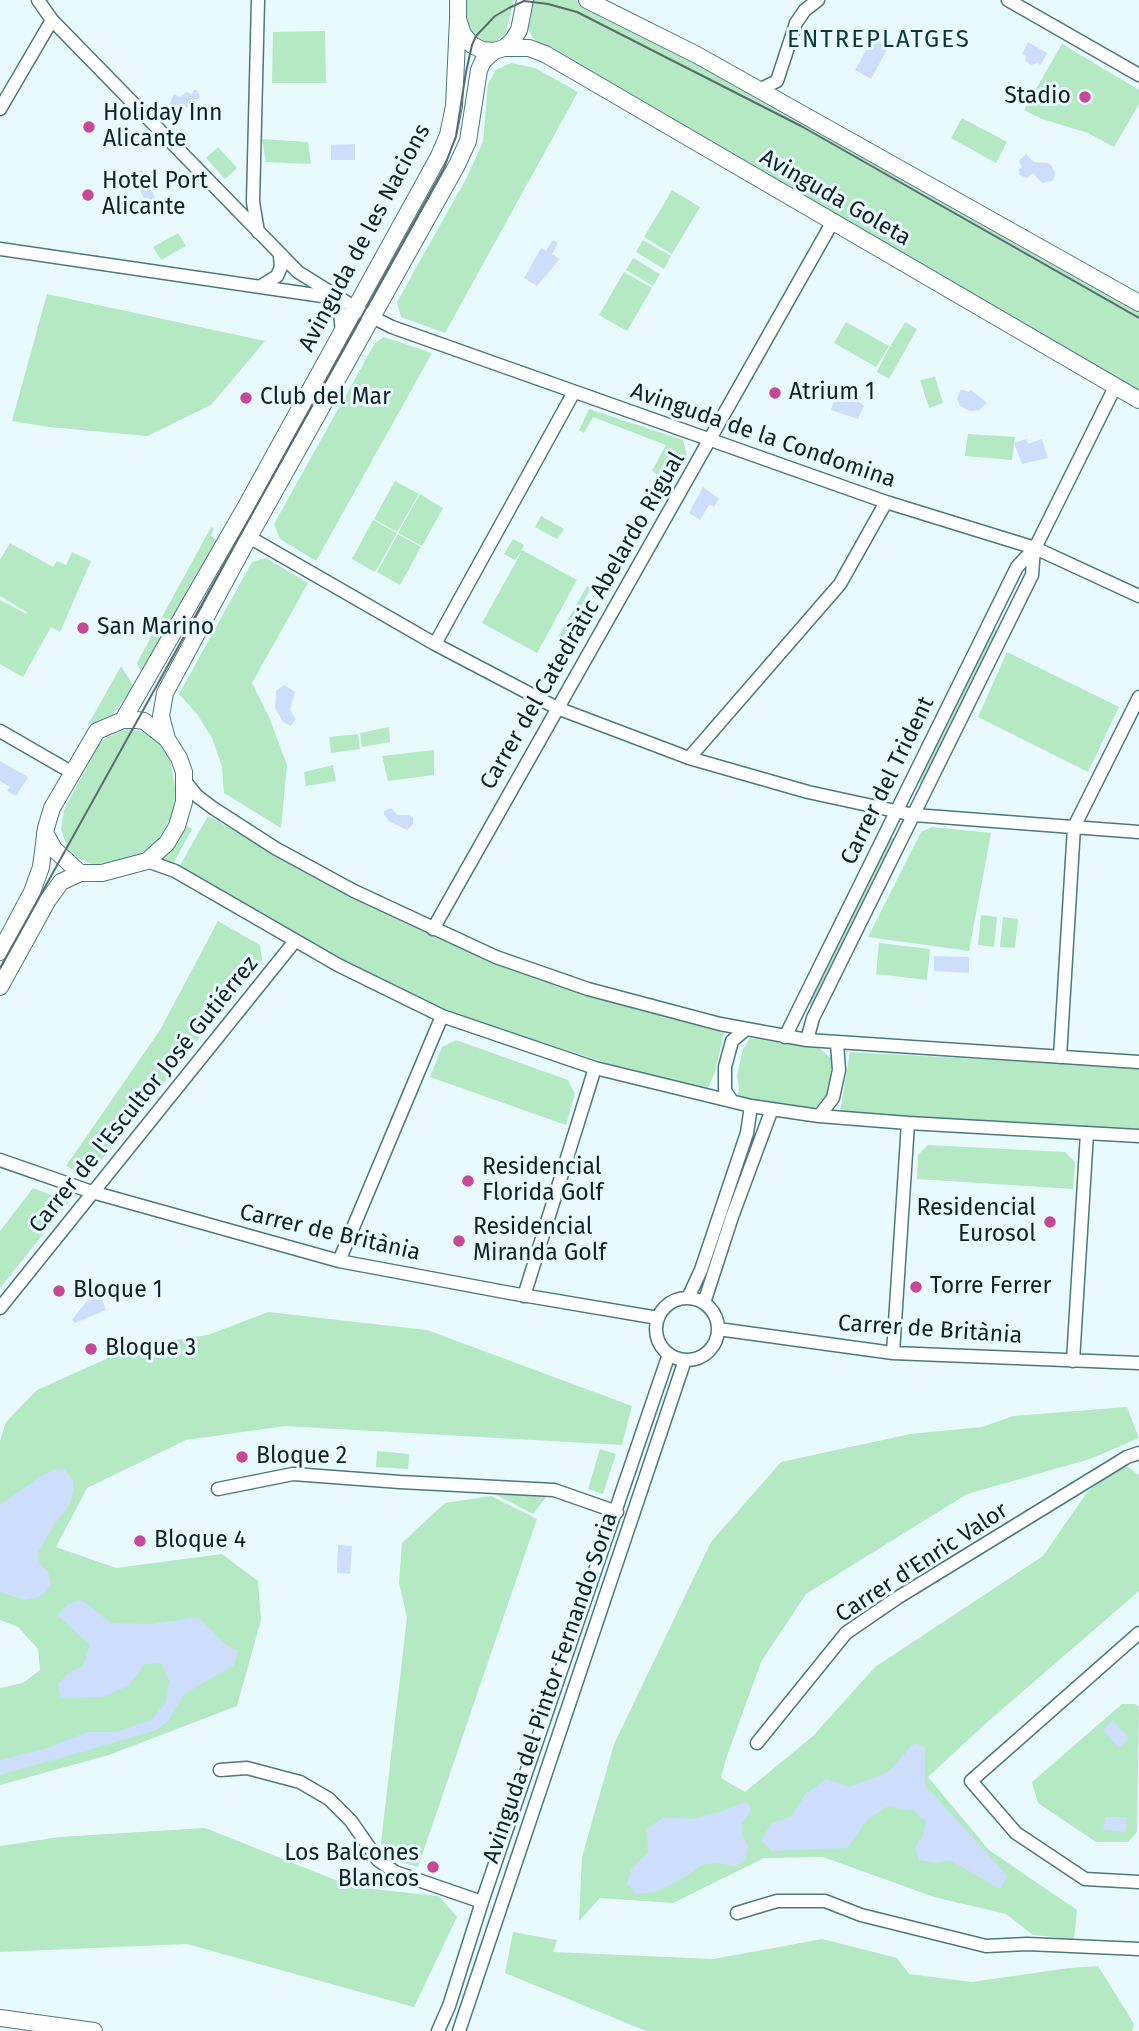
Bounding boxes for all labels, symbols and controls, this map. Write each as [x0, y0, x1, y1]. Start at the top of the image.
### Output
district label: ENTREPLATGES [789, 26, 969, 54]
place label: Stadio [1004, 83, 1071, 111]
marker: Stadio [1077, 89, 1093, 105]
place label: Holiday Inn Alicante [103, 100, 222, 154]
marker: Holiday Inn Alicante [81, 119, 97, 135]
street label: Avinguda de les Nacions [293, 120, 437, 356]
street label: Avinguda Goleta [755, 144, 915, 252]
place label: Hotel Port Alicante [102, 168, 208, 222]
marker: Hotel Port Alicante [80, 187, 96, 203]
street label: Avinguda de la Condomina [627, 378, 899, 494]
place label: Atrium 1 [789, 379, 875, 407]
place label: Club del Mar [260, 384, 391, 412]
marker: Atrium 1 [767, 385, 783, 401]
marker: Club del Mar [238, 390, 254, 406]
street label: Carrer del Catedràtic Abelardo Rigual [475, 447, 691, 795]
place label: San Marino [97, 614, 214, 642]
marker: San Marino [75, 620, 91, 636]
street label: Carrer del Trident [835, 692, 941, 870]
street label: Carrer de l'Escultor José Gutiérrez [24, 951, 264, 1239]
place label: Residencial Florida Golf [482, 1154, 603, 1208]
marker: Residencial Florida Golf [460, 1173, 476, 1189]
place label: Residencial Eurosol [916, 1195, 1036, 1249]
street label: Carrer de Britània [237, 1199, 423, 1267]
place label: Residencial Miranda Golf [473, 1214, 606, 1268]
marker: Residencial Eurosol [1042, 1214, 1058, 1230]
marker: Residencial Miranda Golf [451, 1233, 467, 1249]
place label: Torre Ferrer [930, 1273, 1051, 1301]
place label: Bloque 1 [73, 1277, 163, 1305]
marker: Torre Ferrer [908, 1279, 924, 1295]
marker: Bloque 1 [51, 1283, 67, 1299]
street label: Carrer de Britània [837, 1310, 1023, 1350]
place label: Bloque 3 [105, 1335, 196, 1363]
marker: Bloque 3 [83, 1341, 99, 1357]
place label: Bloque 2 [256, 1443, 347, 1471]
marker: Bloque 2 [234, 1449, 250, 1465]
street label: Carrer d'Enric Valor [831, 1497, 1013, 1629]
street label: Avinguda del Pintor Fernando Soria [478, 1509, 624, 1867]
place label: Bloque 4 [154, 1527, 246, 1555]
marker: Bloque 4 [132, 1533, 148, 1549]
place label: Los Balcones Blancos [284, 1840, 419, 1894]
marker: Los Balcones Blancos [425, 1859, 441, 1875]

